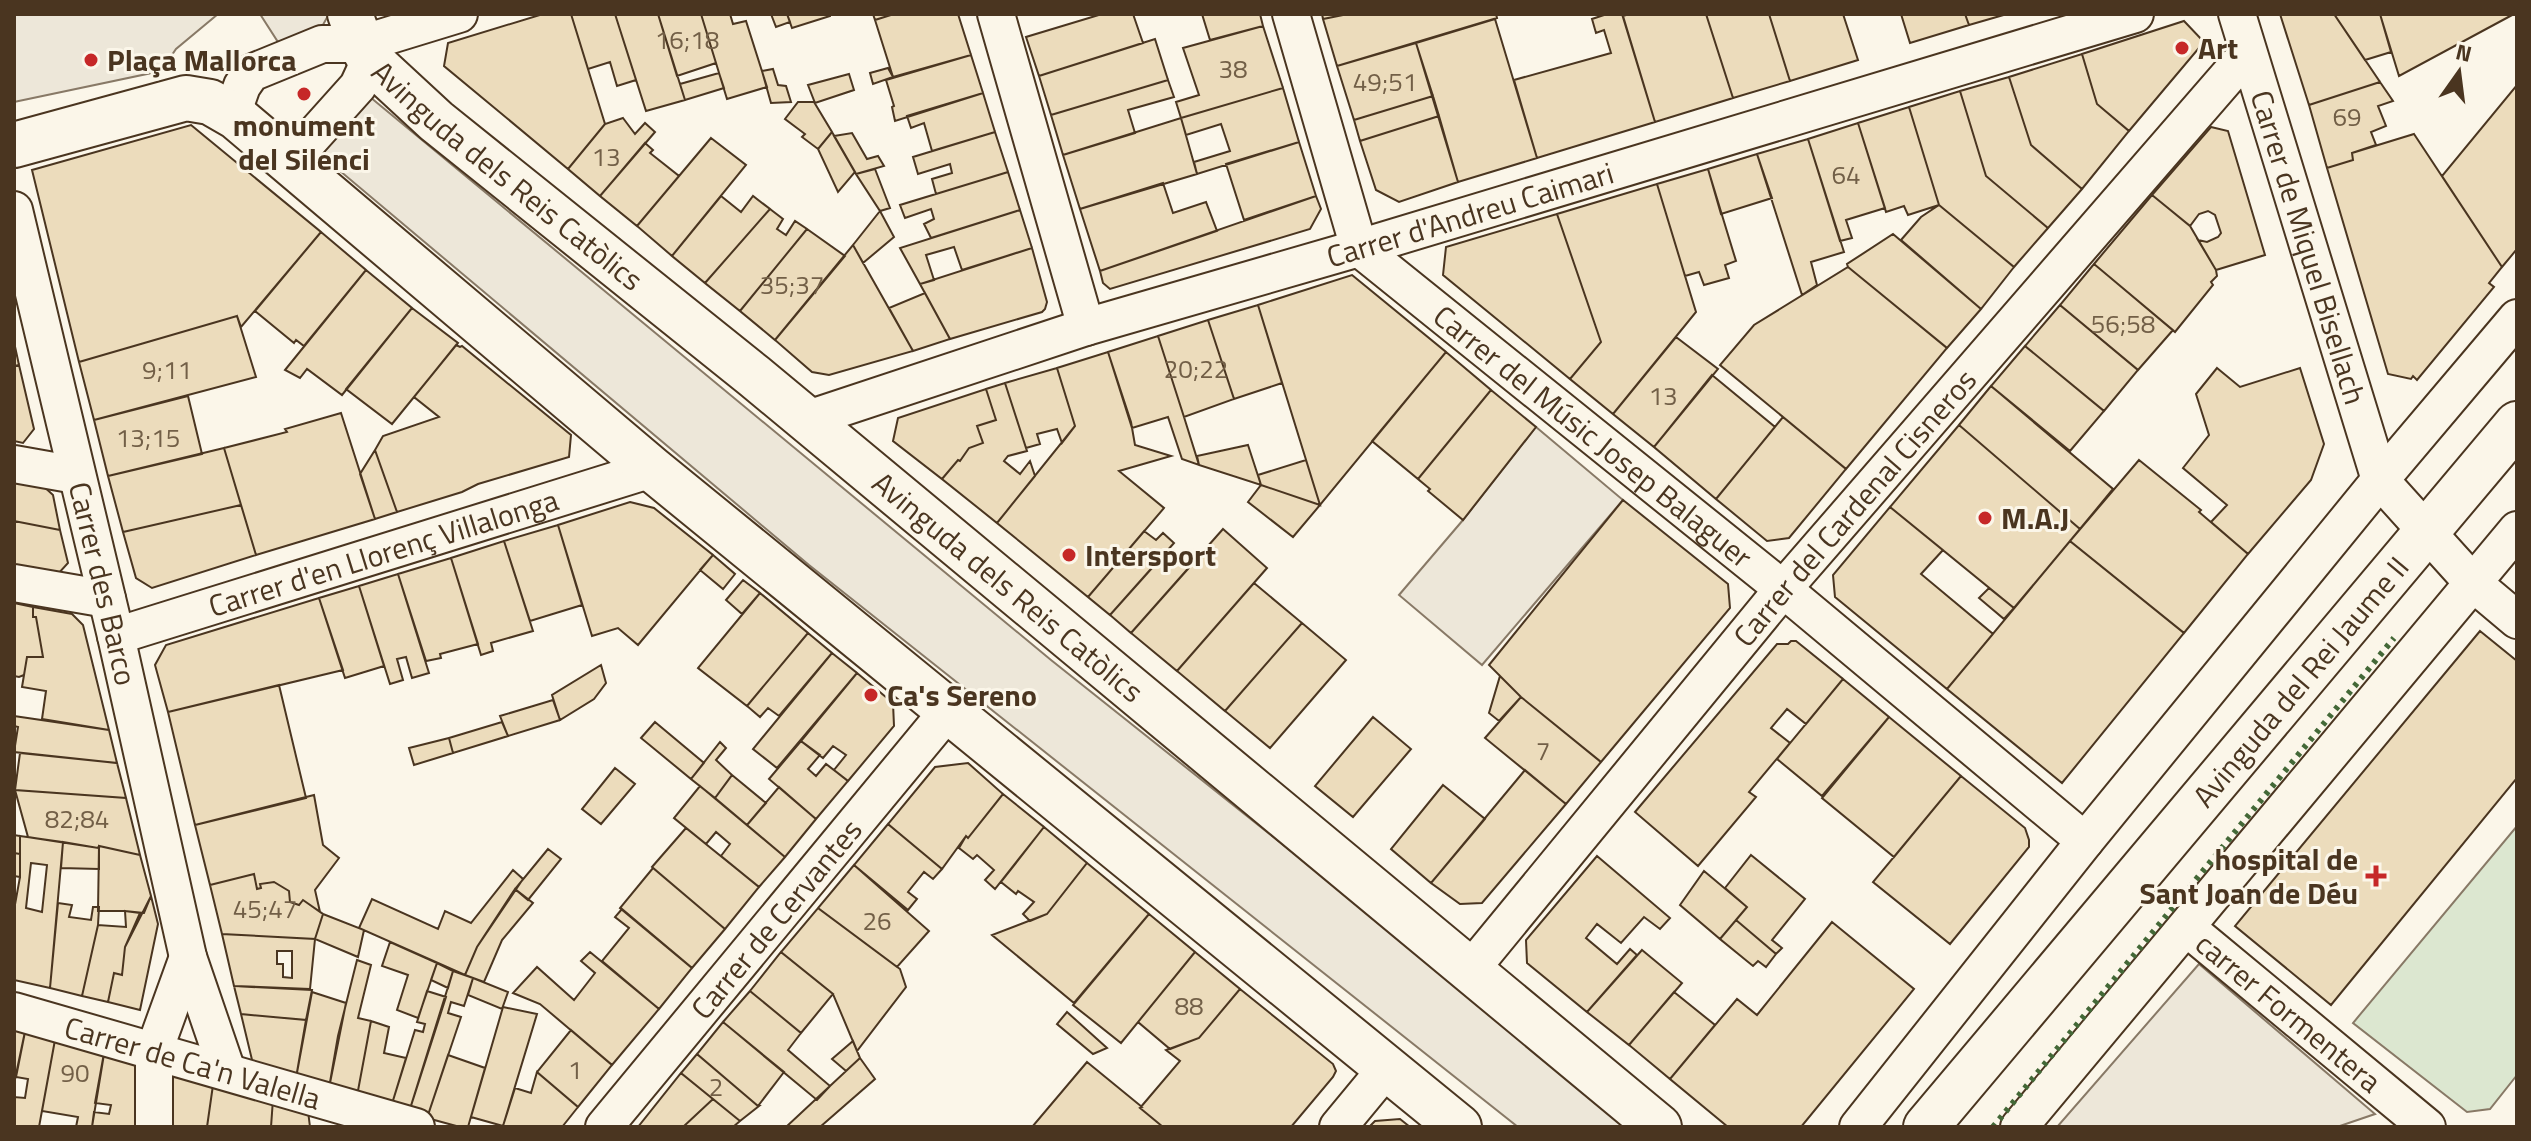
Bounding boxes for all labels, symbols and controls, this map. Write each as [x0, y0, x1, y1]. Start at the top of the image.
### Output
house number: 16;18 [655, 20, 719, 59]
place label: Art [2198, 25, 2238, 71]
north arrow [2419, 32, 2499, 112]
text: N [2452, 34, 2475, 71]
place label: Plaça Mallorca [107, 37, 297, 83]
marker: Art [2173, 39, 2191, 57]
street label: Avinguda dels Reis Catòlics [361, 49, 653, 302]
house number: 38 [1218, 49, 1248, 88]
marker: Plaça Mallorca [82, 51, 100, 69]
house number: 49;51 [1353, 62, 1417, 101]
marker: monument del Silenci [295, 85, 313, 103]
street label: Carrer de Miquel Bisellach [2239, 85, 2378, 410]
house number: 69 [2332, 97, 2362, 136]
place label: monument del Silenci [233, 102, 375, 182]
house number: 13 [591, 137, 621, 176]
street label: Carrer d'Andreu Caimari [1321, 150, 1619, 279]
house number: 64 [1831, 155, 1861, 194]
house number: 35;37 [760, 265, 824, 304]
street label: Carrer del Músic Josep Balaguer [1423, 293, 1763, 579]
house number: 56;58 [2091, 304, 2155, 343]
house number: 20;22 [1164, 349, 1228, 388]
house number: 9;11 [142, 350, 192, 389]
street label: Carrer del Cardenal Cisneros [1722, 359, 1987, 657]
house number: 13 [1648, 376, 1678, 415]
house number: 13;15 [116, 418, 180, 457]
street label: Avinguda dels Reis Catòlics [862, 460, 1154, 713]
street label: Carrer des Barco [57, 477, 149, 690]
street label: Carrer d'en Llorenç Villalonga [203, 477, 564, 629]
place label: M.A.J [2001, 495, 2069, 541]
marker: M.A.J [1976, 509, 1994, 527]
place label: Intersport [1085, 532, 1216, 578]
marker: Intersport [1060, 546, 1078, 564]
street label: Avinguda del Rei Jaume II [2181, 546, 2420, 817]
place label: Ca's Sereno [887, 672, 1037, 718]
marker: Ca's Sereno [862, 686, 880, 704]
house number: 7 [1536, 731, 1550, 770]
house number: 82;84 [45, 799, 109, 838]
street label: Carrer de Cervantes [679, 809, 873, 1029]
place label: hospital de Sant Joan de Déu [2139, 836, 2358, 916]
marker: hospital de Sant Joan de Déu [2365, 865, 2387, 887]
house number: 45;47 [233, 889, 297, 928]
house number: 26 [862, 901, 892, 940]
street label: carrer Formentera [2186, 921, 2392, 1103]
house number: 88 [1174, 986, 1204, 1025]
street label: Carrer de Ca'n Valella [59, 1004, 326, 1121]
house number: 1 [568, 1050, 582, 1089]
house number: 90 [60, 1053, 90, 1092]
house number: 2 [709, 1067, 723, 1106]

